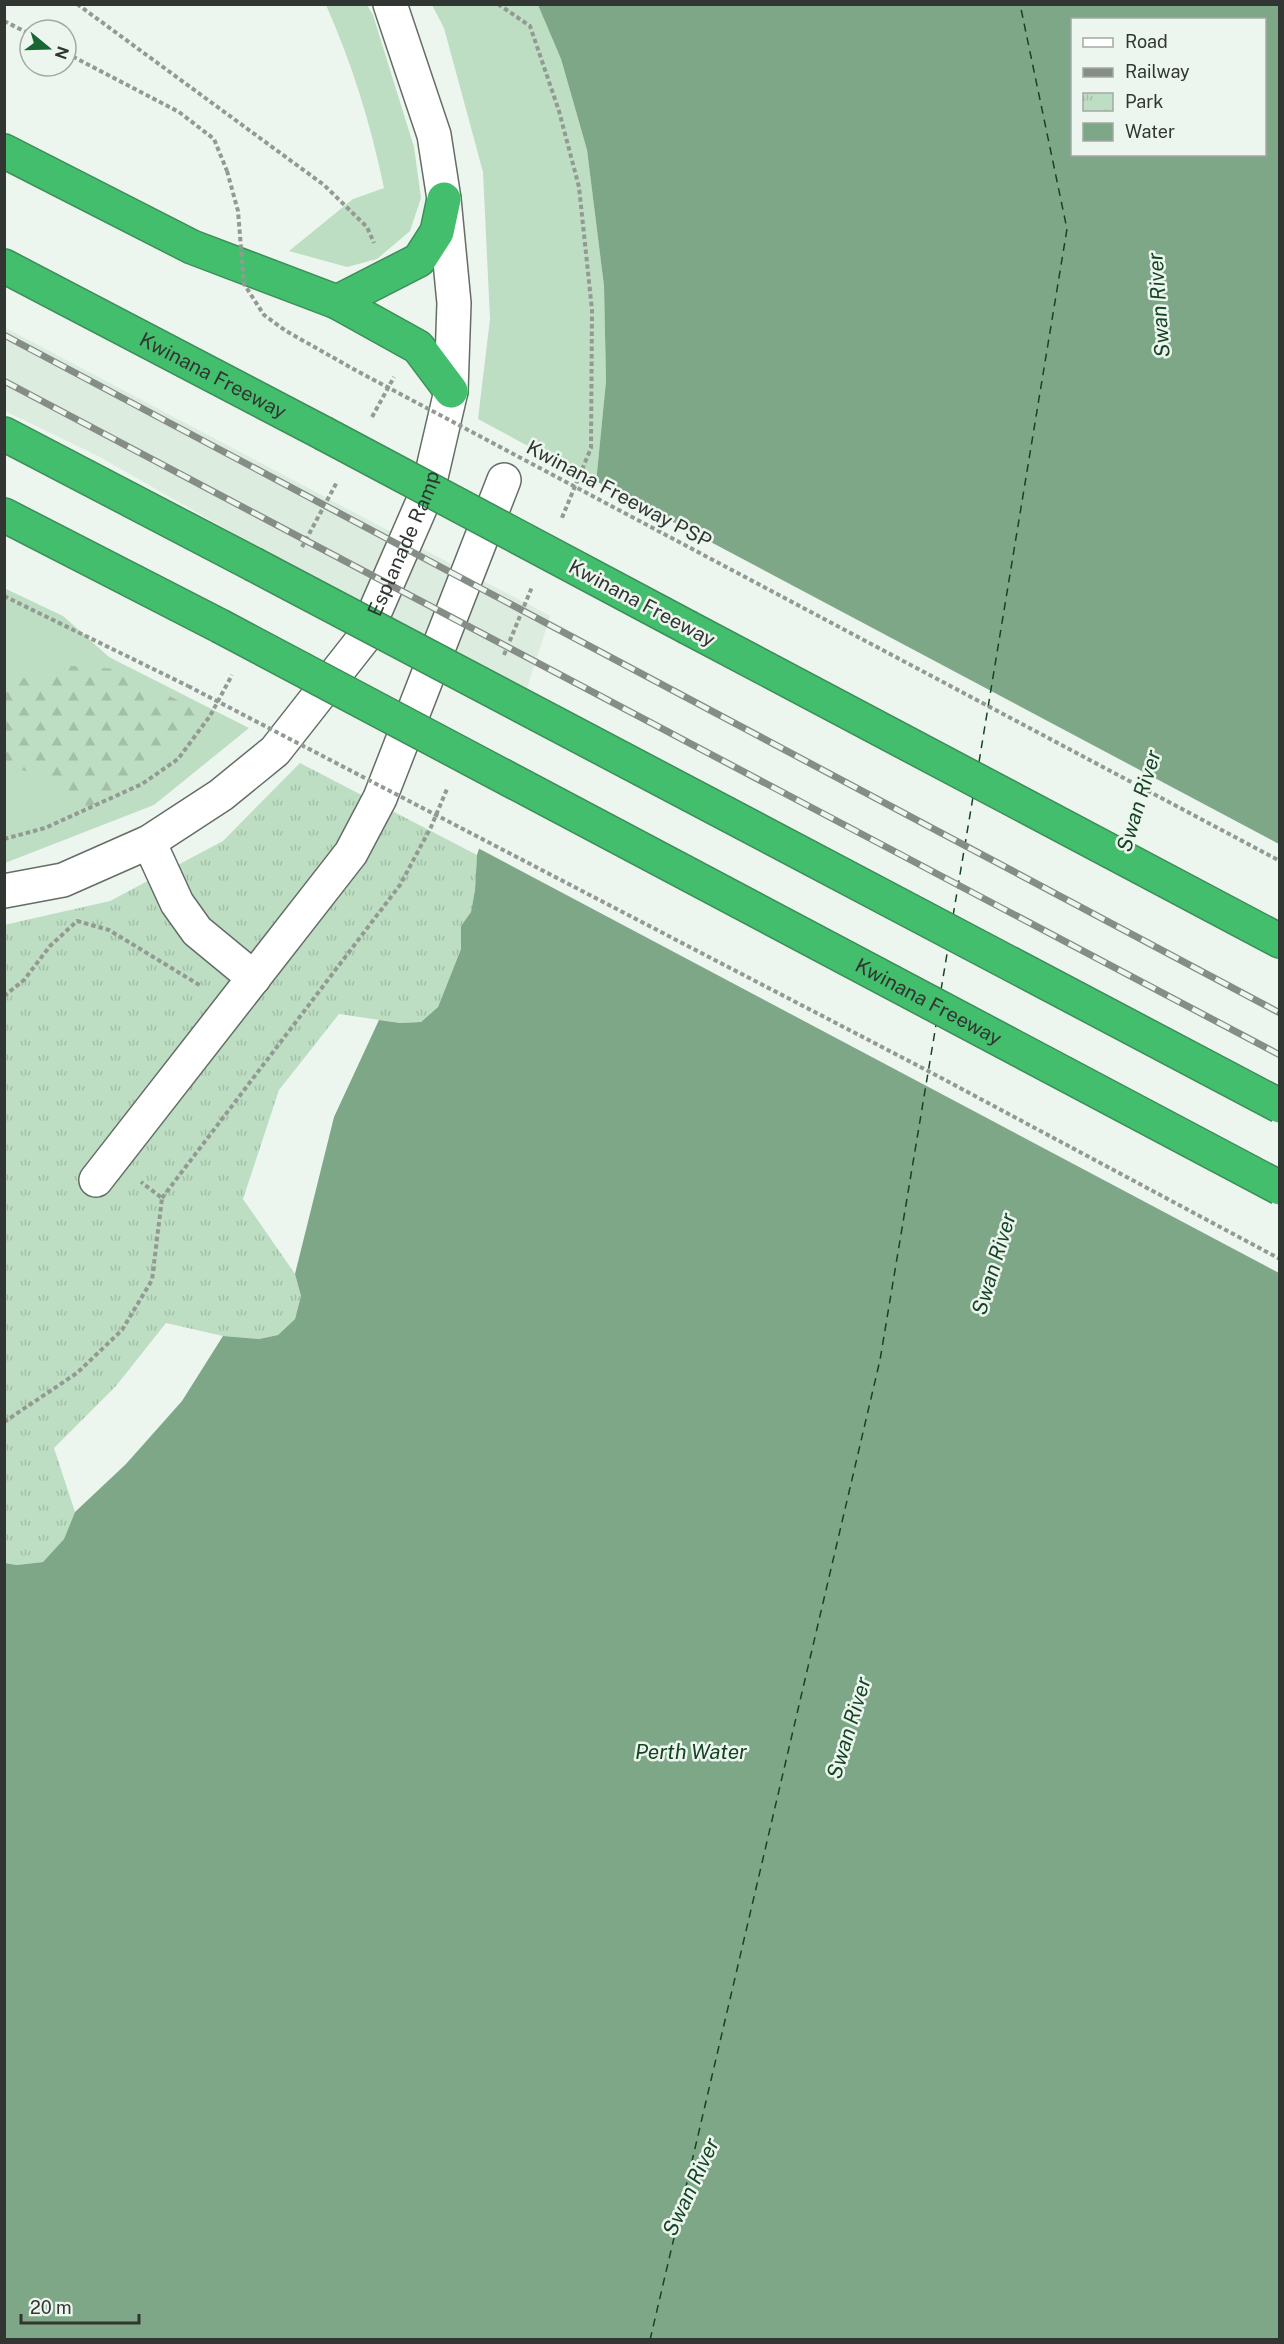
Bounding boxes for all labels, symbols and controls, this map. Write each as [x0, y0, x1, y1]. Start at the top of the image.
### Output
north arrow [18, 18, 78, 78]
legend [1071, 18, 1266, 156]
text: Road [1125, 31, 1168, 52]
text: N [51, 44, 73, 62]
text: Railway [1125, 61, 1190, 82]
text: Park [1125, 91, 1163, 112]
text: Water [1125, 121, 1175, 142]
water label: Swan River [1142, 251, 1175, 358]
street label: Kwinana Freeway [136, 327, 291, 424]
street label: Kwinana Freeway PSP [522, 435, 716, 553]
street label: Esplanade Ramp [362, 469, 444, 620]
street label: Kwinana Freeway [565, 554, 720, 652]
water label: Swan River [1111, 746, 1166, 855]
street label: Kwinana Freeway [851, 953, 1006, 1050]
water label: Swan River [966, 1209, 1021, 1318]
water label: Swan River [821, 1673, 876, 1782]
water label: Perth Water [635, 1739, 748, 1764]
water label: Swan River [657, 2133, 725, 2240]
scale bar [21, 2287, 140, 2325]
text: 20 m [30, 2297, 72, 2318]

